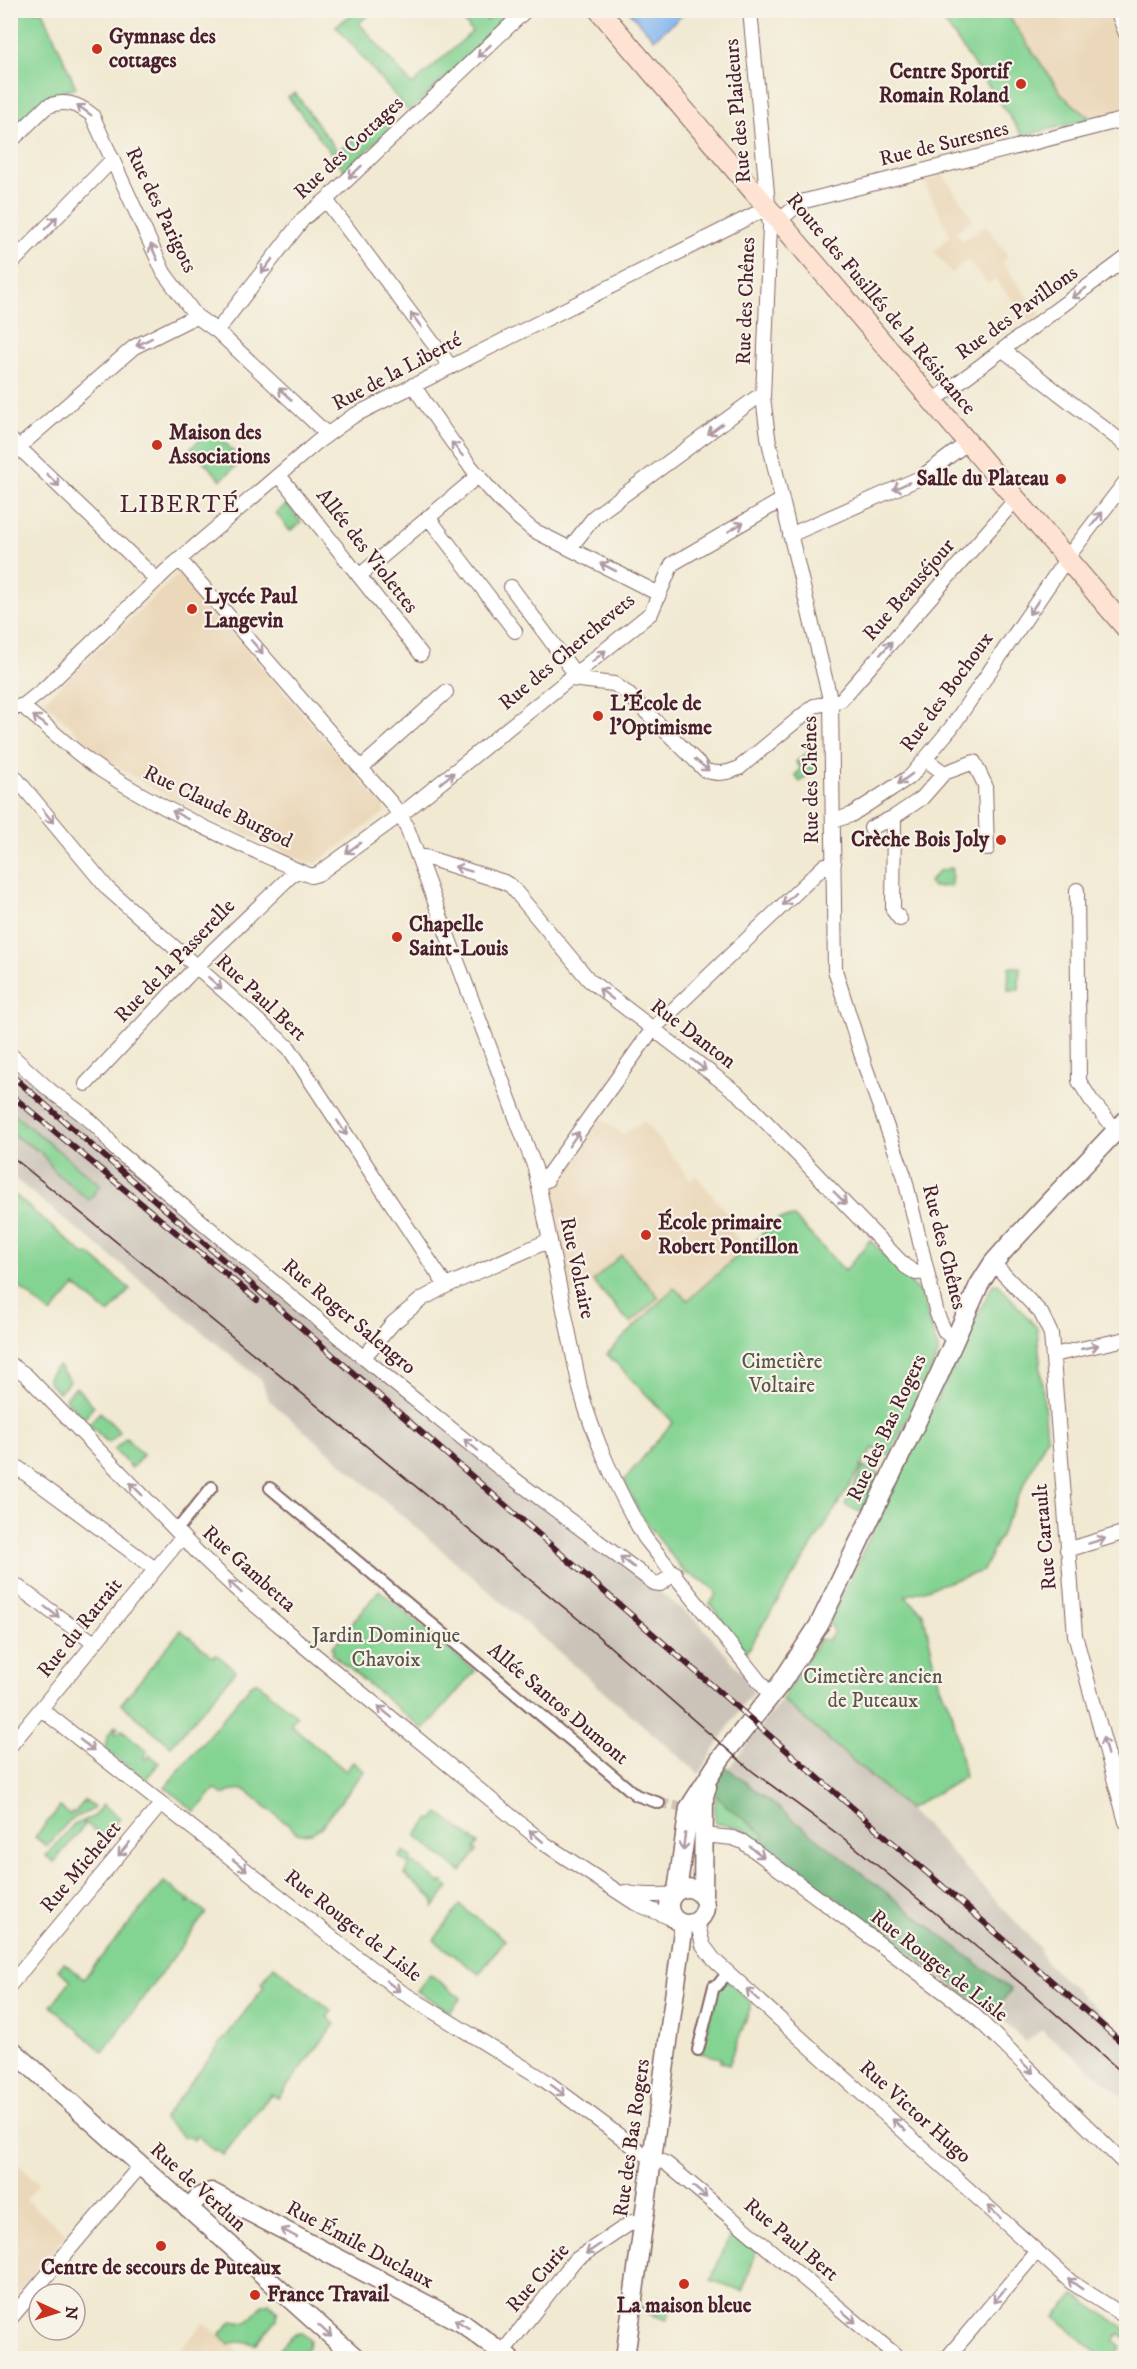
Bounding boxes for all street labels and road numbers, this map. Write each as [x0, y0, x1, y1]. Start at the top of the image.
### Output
street label: Rue des Plaideurs [719, 38, 757, 184]
street label: Rue des Cottages [289, 91, 409, 205]
street label: Rue de Suresnes [877, 115, 1011, 173]
street label: Rue des Parigots [119, 143, 203, 277]
street label: Route des Fusillés de la Résistance [780, 188, 982, 421]
street label: Rue des Chênes [731, 236, 761, 366]
street label: Rue des Pavillons [951, 260, 1083, 366]
street label: Rue de la Liberté [328, 327, 467, 417]
street label: Allée des Violettes [310, 483, 424, 619]
street label: Rue Beauséjour [857, 533, 961, 647]
street label: Rue des Cherchevets [494, 588, 640, 716]
street label: Rue des Bochoux [895, 627, 999, 757]
street label: Rue des Chênes [797, 716, 825, 844]
street label: Rue Claude Burgod [139, 760, 297, 855]
street label: Rue de la Passerelle [109, 893, 241, 1028]
street label: Rue Paul Bert [210, 949, 312, 1047]
street label: Rue Danton [645, 993, 741, 1075]
street label: Rue des Chênes [916, 1182, 972, 1312]
street label: Rue Voltaire [554, 1215, 601, 1322]
street label: Rue Roger Salengro [277, 1253, 421, 1381]
street label: Rue des Bas Rogers [842, 1350, 932, 1506]
street label: Rue Cartault [1027, 1482, 1063, 1591]
street label: Rue Gambetta [197, 1520, 301, 1618]
street label: Rue du Ratrait [32, 1573, 128, 1683]
street label: Allée Santos Dumont [482, 1637, 634, 1771]
street label: Rue Michelet [35, 1815, 127, 1918]
street label: Rue Rouget de Lisle [279, 1864, 427, 1988]
street label: Rue Rouget de Lisle [865, 1904, 1013, 2028]
street label: Rue Victor Hugo [854, 2055, 976, 2169]
street label: Rue des Bas Rogers [608, 2057, 656, 2219]
street label: Rue de Verdun [144, 2137, 252, 2237]
street label: Rue Paul Bert [738, 2193, 844, 2287]
street label: Rue Émile Duclaux [282, 2194, 439, 2295]
street label: Rue Curie [501, 2238, 575, 2318]

